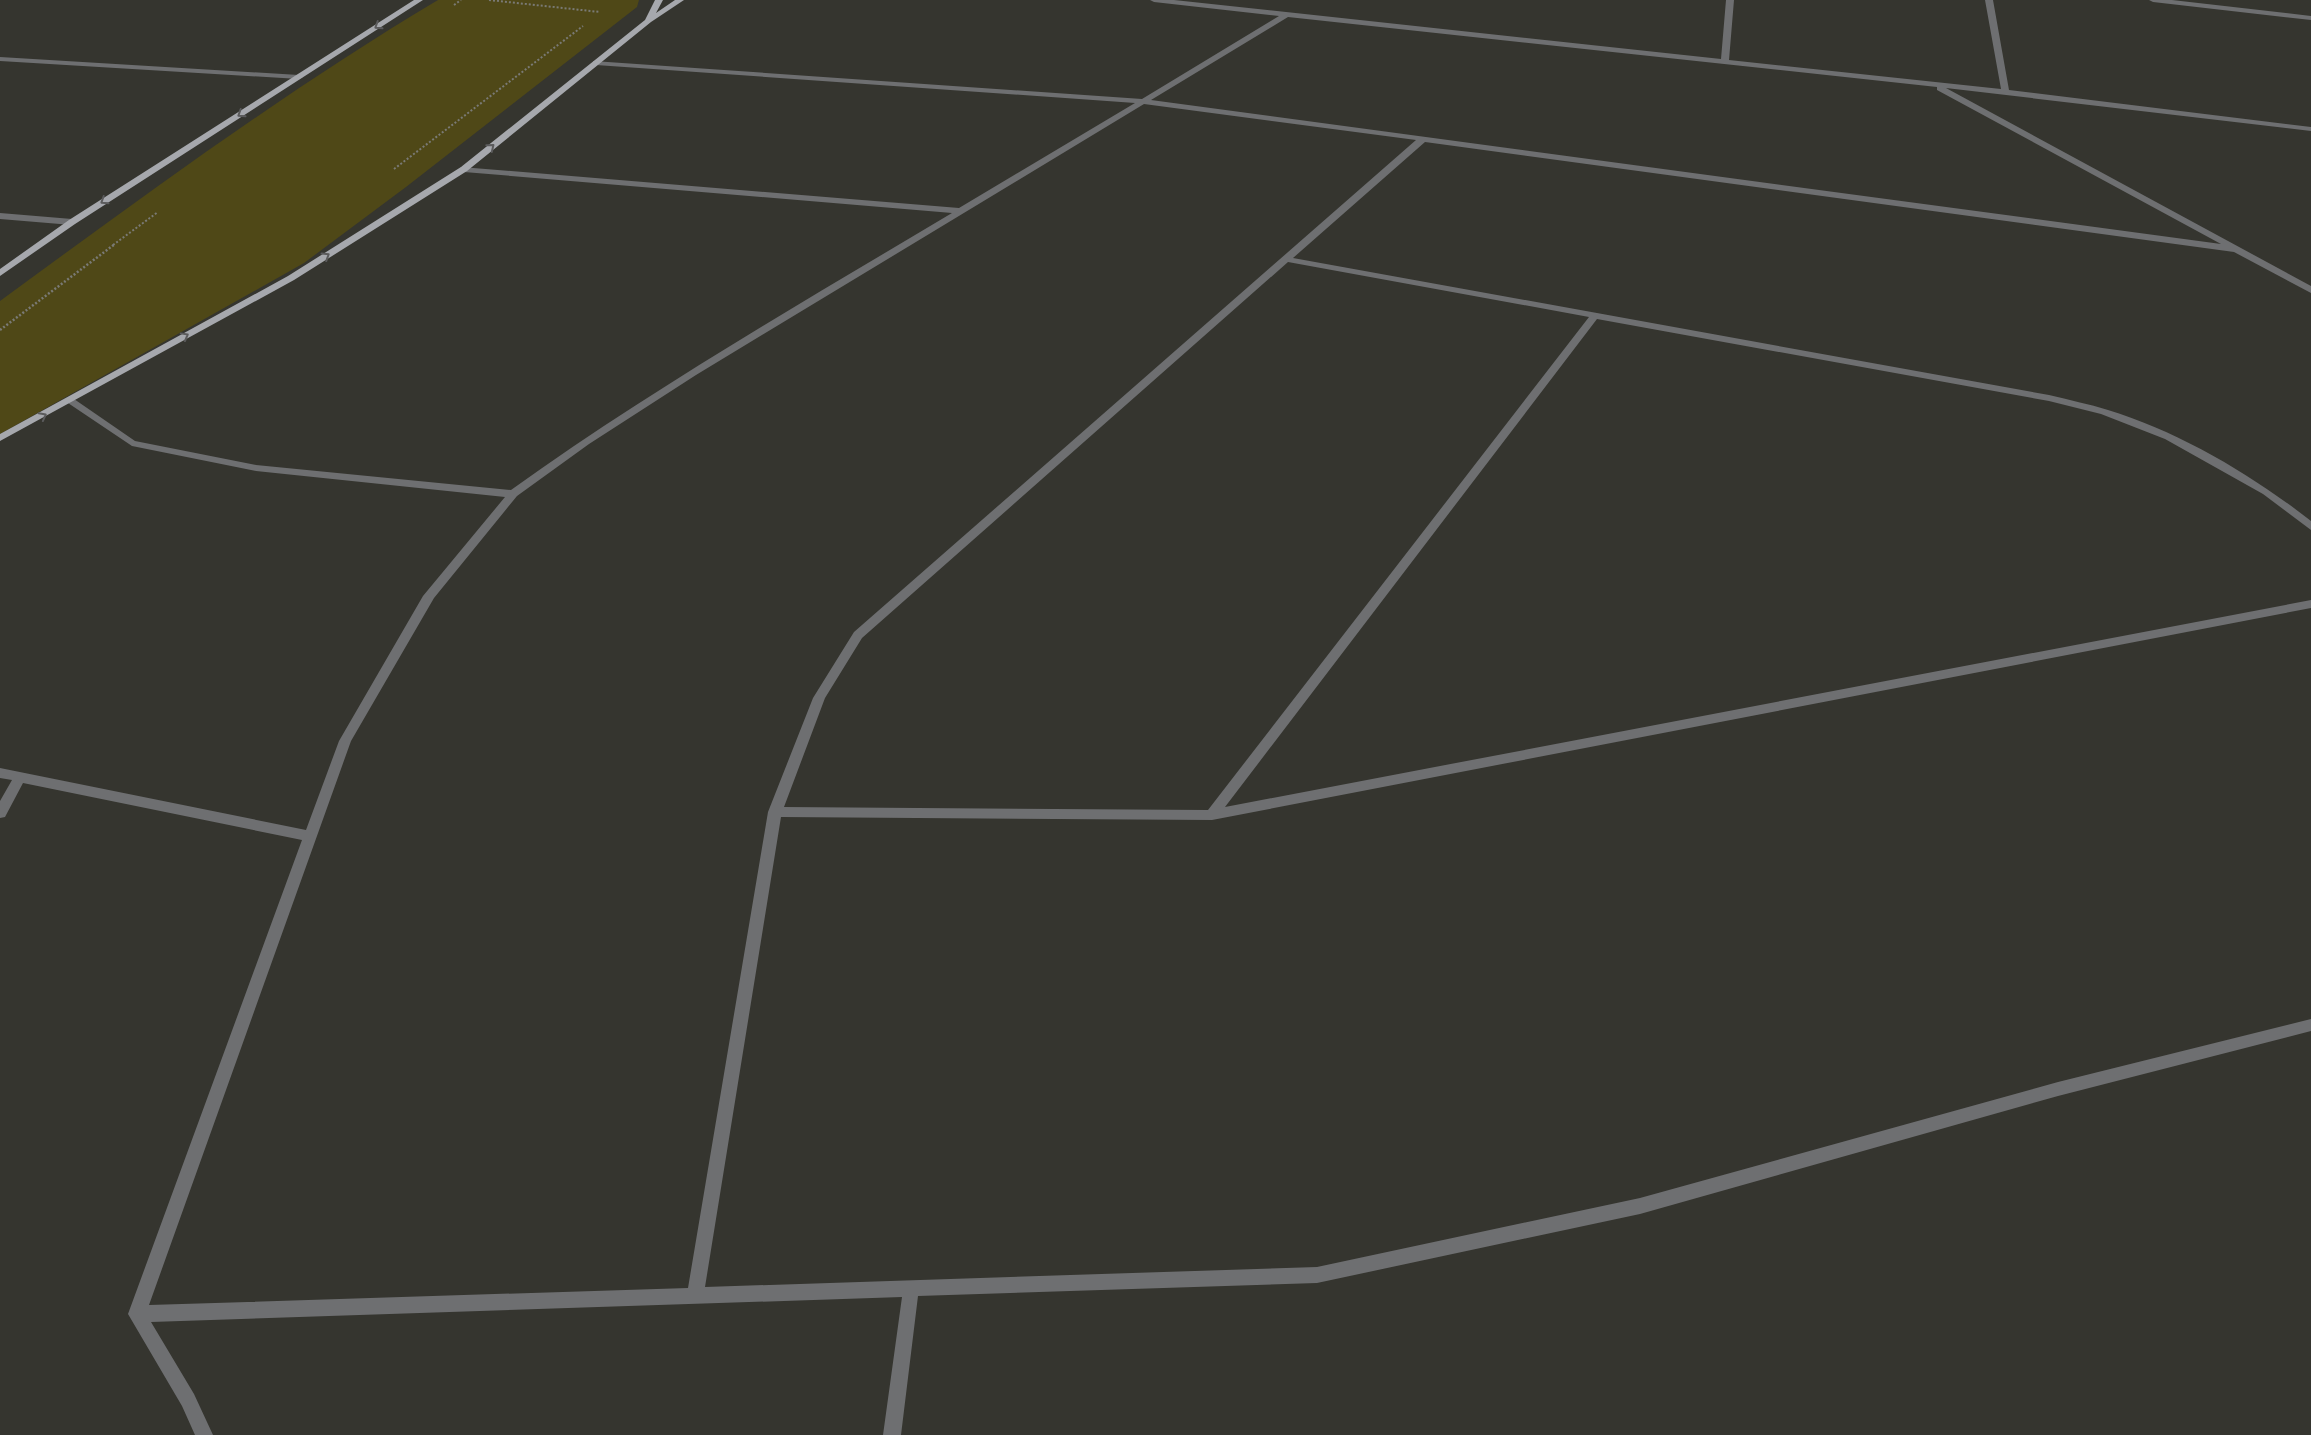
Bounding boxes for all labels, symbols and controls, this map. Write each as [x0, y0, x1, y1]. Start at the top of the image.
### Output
one-way arrow [374, 20, 383, 30]
one-way arrow [237, 107, 246, 117]
one-way arrow [485, 145, 494, 153]
one-way arrow [100, 195, 109, 204]
one-way arrow [321, 252, 330, 262]
one-way arrow [180, 333, 189, 343]
one-way arrow [38, 412, 47, 422]

